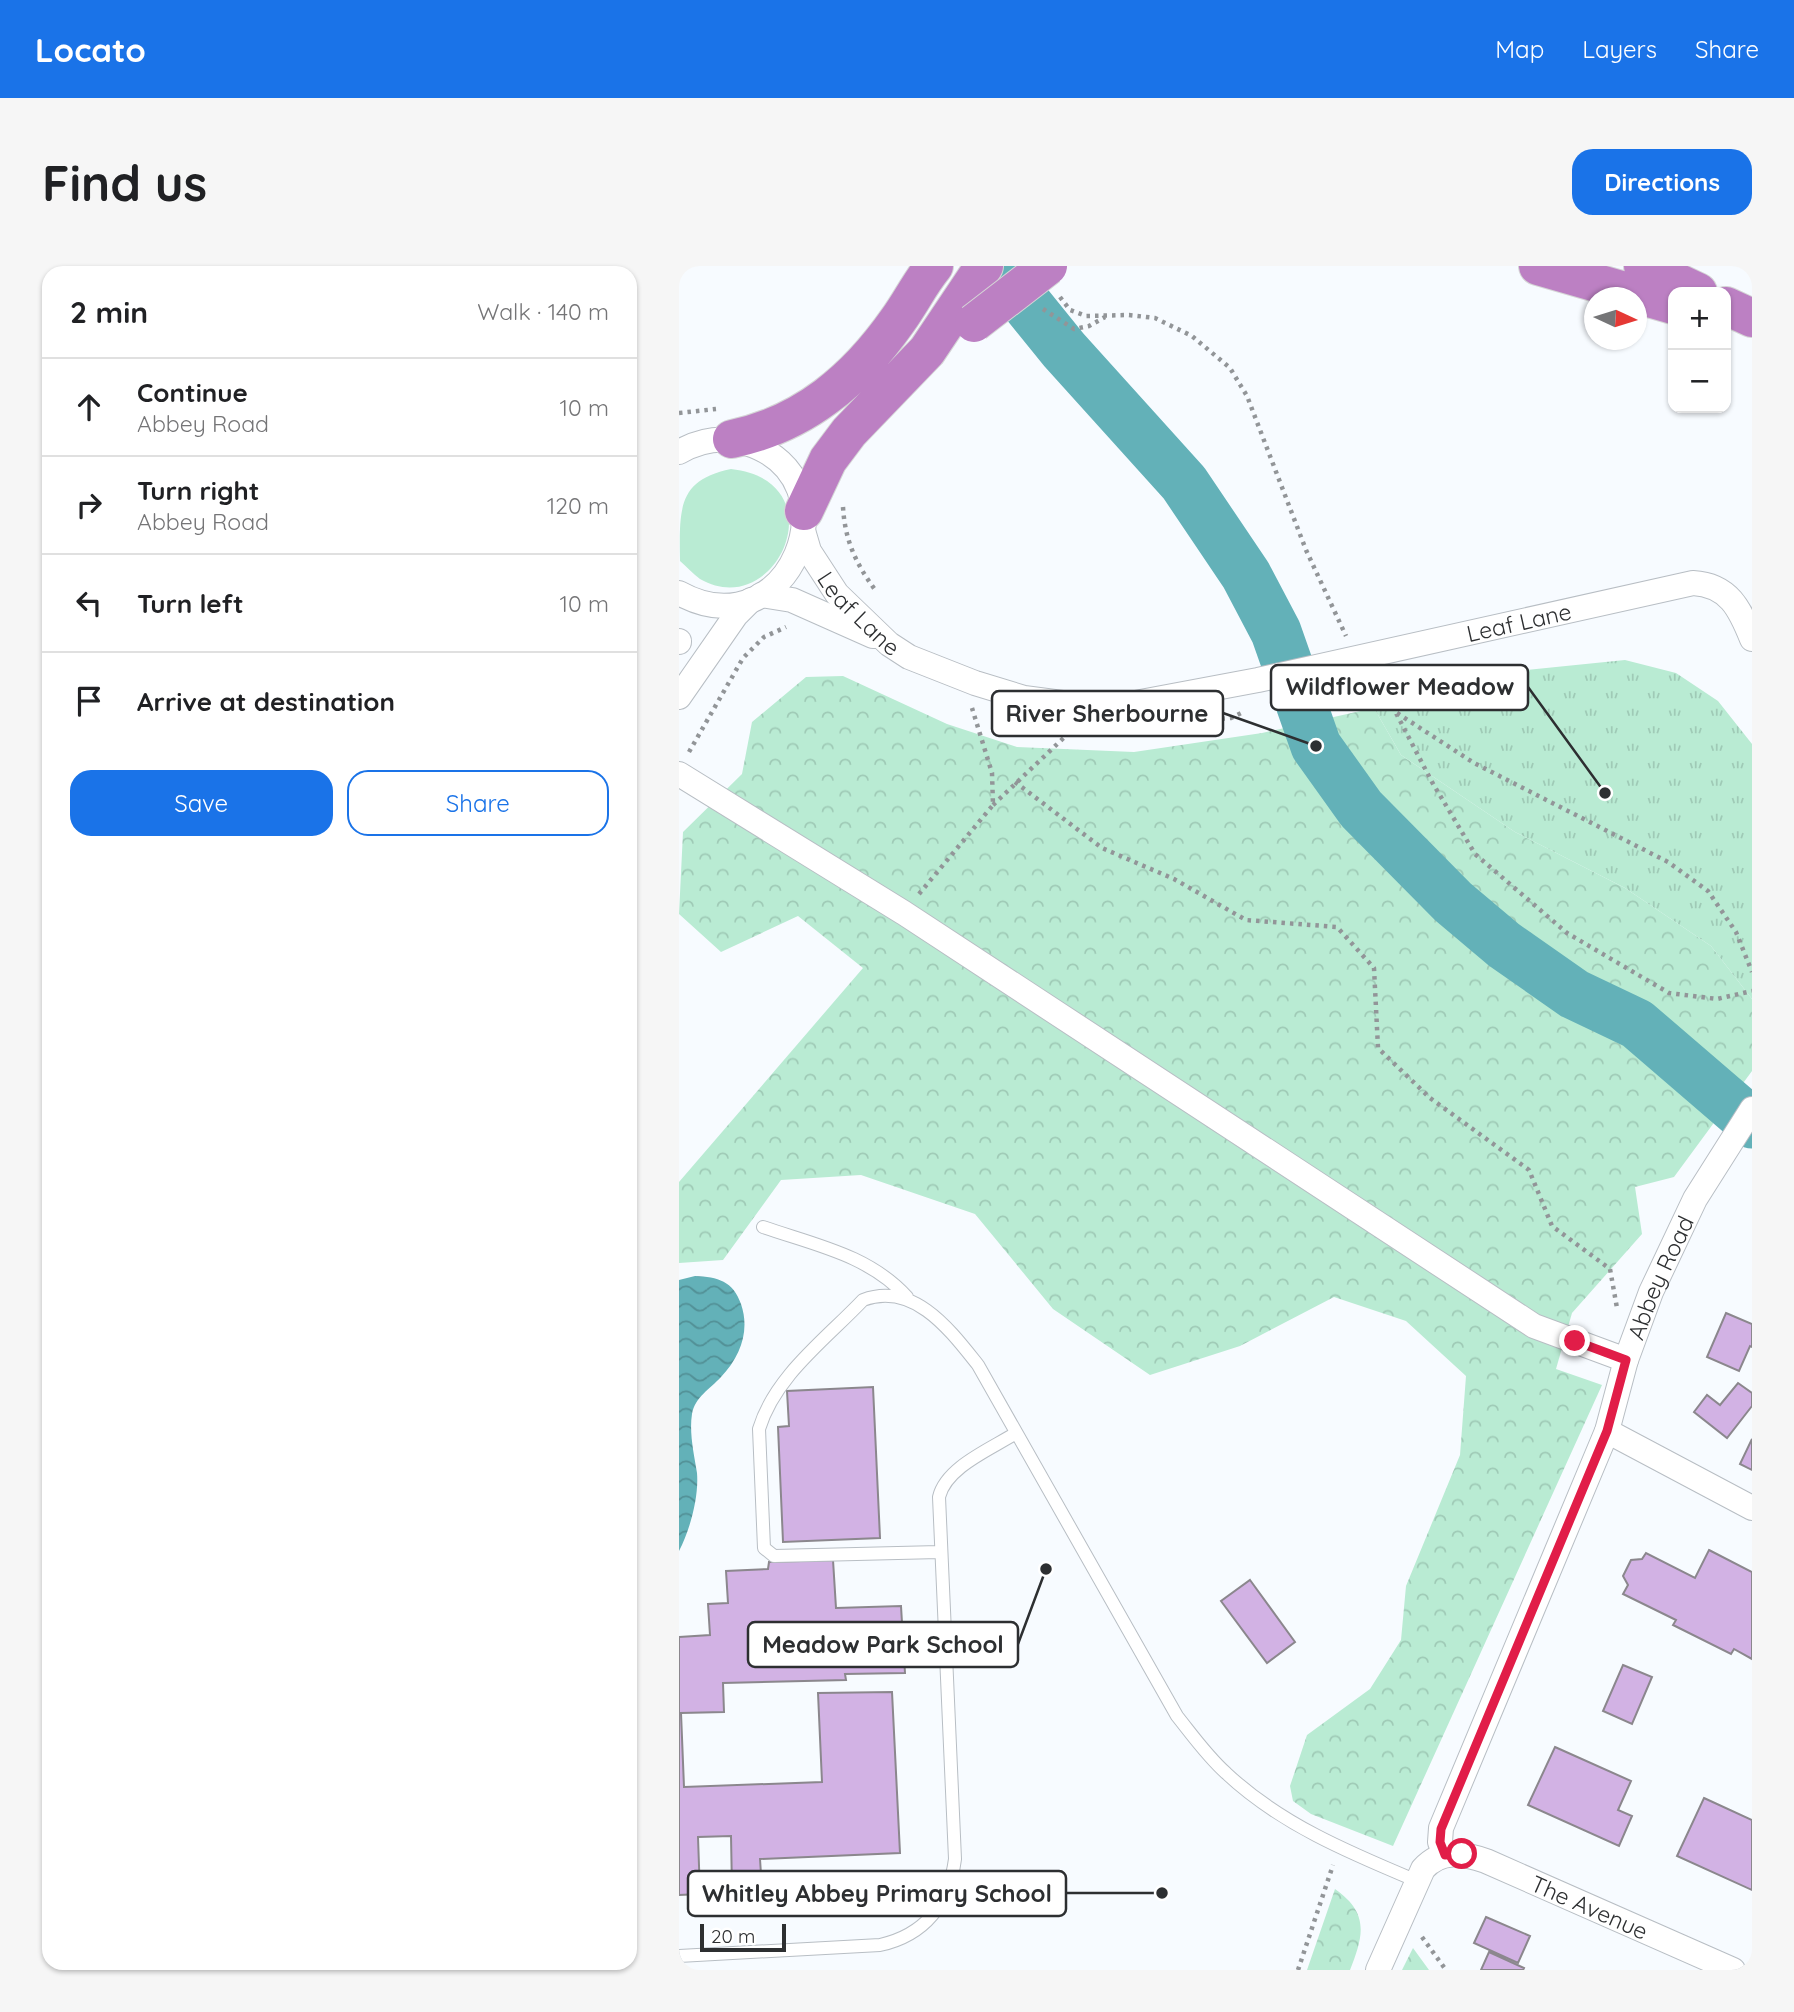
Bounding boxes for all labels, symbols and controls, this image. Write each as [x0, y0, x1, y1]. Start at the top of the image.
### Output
text: Locato [35, 29, 146, 70]
text: Map [1495, 34, 1544, 64]
text: Layers [1582, 34, 1657, 64]
text: Share [1695, 34, 1759, 64]
button: Directions [1572, 149, 1752, 215]
text: Find us [42, 152, 207, 213]
north arrow [1584, 287, 1647, 350]
map controls [1668, 287, 1731, 413]
button: + [1668, 287, 1731, 350]
text: 2 min [70, 293, 148, 331]
text: Walk · 140 m [477, 297, 609, 326]
button: − [1668, 350, 1731, 413]
text: Continue [137, 376, 248, 409]
icon: ahead [70, 388, 108, 426]
text: 10 m [560, 393, 609, 422]
text: Abbey Road [137, 409, 269, 438]
text: Turn right [137, 474, 259, 507]
icon: right [70, 486, 108, 524]
text: 120 m [547, 491, 609, 520]
text: Abbey Road [137, 507, 269, 536]
street label: Leaf Lane [812, 566, 905, 662]
icon: left [70, 584, 108, 622]
text: Turn left [137, 587, 244, 620]
text: 10 m [560, 589, 609, 618]
street label: Leaf Lane [1464, 596, 1574, 648]
callout: Wildflower Meadow [1271, 665, 1528, 710]
text: Wildflower Meadow [1286, 671, 1514, 701]
icon: arrive [70, 682, 108, 720]
text: Arrive at destination [137, 685, 395, 718]
callout: River Sherbourne [992, 691, 1223, 736]
text: River Sherbourne [1006, 698, 1208, 728]
button: Save [70, 770, 333, 836]
button: Share [347, 770, 609, 836]
street label: Abbey Road [1620, 1211, 1700, 1343]
route end [1559, 1325, 1590, 1356]
callout: Meadow Park School [748, 1622, 1018, 1667]
text: Meadow Park School [762, 1629, 1004, 1659]
route start [1446, 1838, 1477, 1869]
street label: The Avenue [1527, 1868, 1653, 1945]
callout: Whitley Abbey Primary School [688, 1871, 1066, 1916]
text: Whitley Abbey Primary School [702, 1878, 1052, 1908]
scale bar [700, 1921, 786, 1953]
text: 20 m [711, 1924, 755, 1948]

